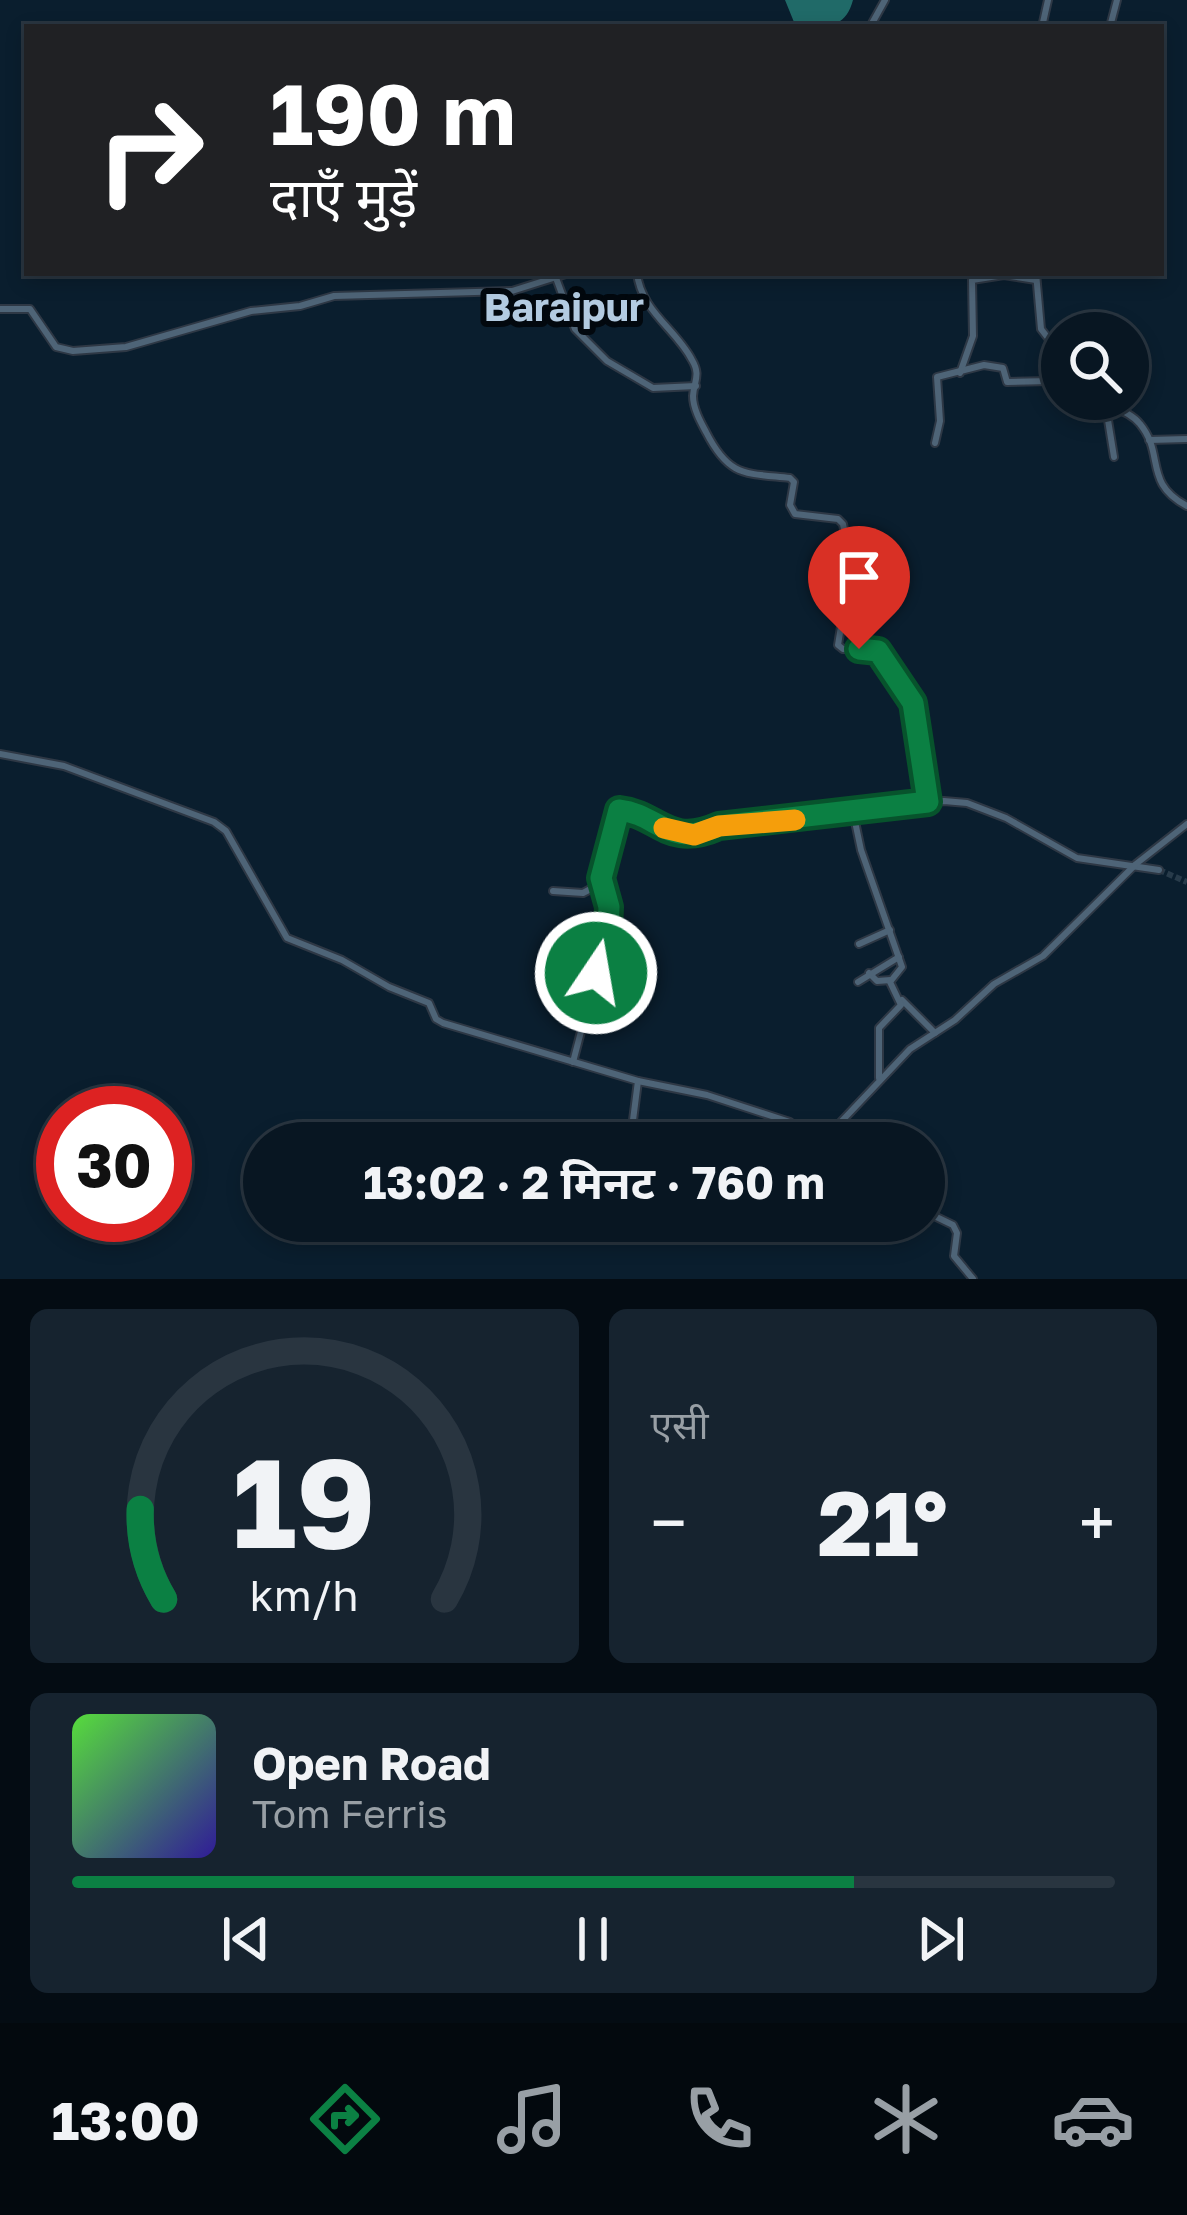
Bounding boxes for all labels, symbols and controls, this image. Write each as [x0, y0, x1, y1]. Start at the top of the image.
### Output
text: 190 m [270, 63, 516, 163]
icon: right [72, 72, 228, 228]
text: दाएँ मुड़ें [270, 164, 417, 229]
district label: Baraipur [484, 283, 644, 330]
map controls [1041, 312, 1149, 420]
button: search [1041, 312, 1149, 420]
pin [808, 526, 910, 649]
icon: arrive [826, 544, 892, 610]
position arrow [533, 910, 659, 1036]
speed limit sign: 30 [36, 1086, 192, 1242]
text: 13:02 · 2 मिनट · 760 m [363, 1155, 825, 1209]
text: एसी [651, 1401, 709, 1448]
text: 19 [232, 1426, 376, 1575]
text: 21° [818, 1468, 948, 1576]
text: − [651, 1482, 687, 1562]
text: + [1079, 1482, 1115, 1562]
text: km/h [250, 1569, 359, 1620]
text: Open Road [252, 1736, 491, 1790]
text: Tom Ferris [252, 1790, 447, 1837]
icon: previous [213, 1906, 279, 1972]
icon: pause [560, 1906, 626, 1972]
icon: next [908, 1906, 974, 1972]
icon: directions [303, 2077, 387, 2161]
icon: music [490, 2077, 574, 2161]
icon: phone [677, 2077, 761, 2161]
icon: climate [864, 2077, 948, 2161]
icon: car [1051, 2077, 1135, 2161]
text: 13:00 [52, 2087, 200, 2152]

